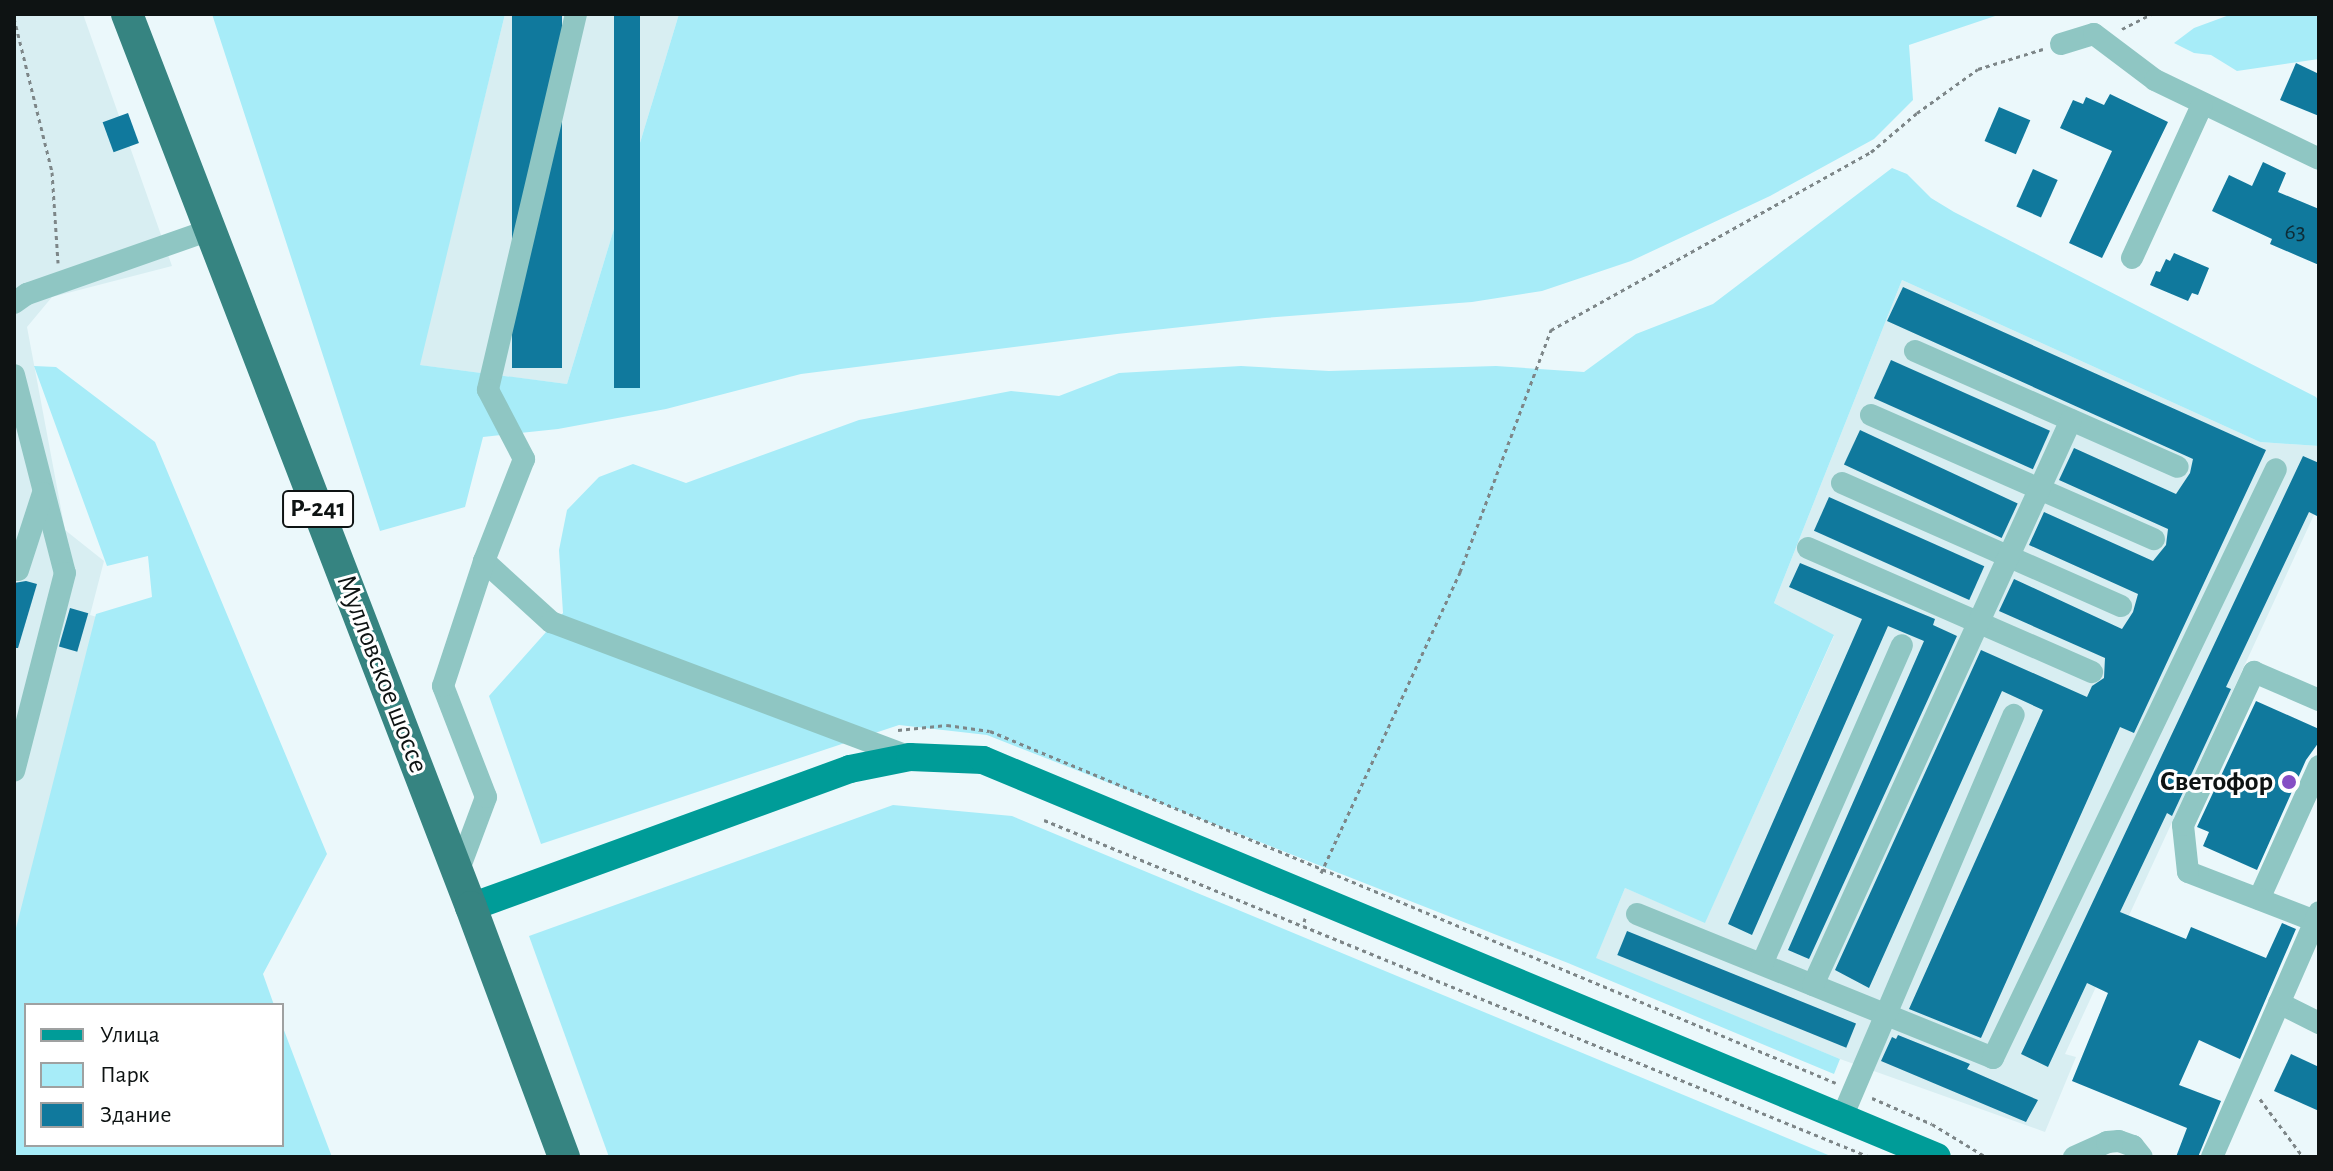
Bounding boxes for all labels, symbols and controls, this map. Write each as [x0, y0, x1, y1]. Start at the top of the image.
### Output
house number: 63 [2284, 219, 2306, 247]
road number: Р-241 [282, 487, 354, 531]
street label: Мулловское шоссе [329, 570, 435, 778]
place label: Светофор [2160, 765, 2273, 799]
marker: Светофор [2280, 773, 2298, 791]
legend [24, 1003, 284, 1147]
text: Улица [100, 1023, 160, 1047]
text: Парк [100, 1063, 149, 1087]
text: Здание [100, 1103, 171, 1127]

